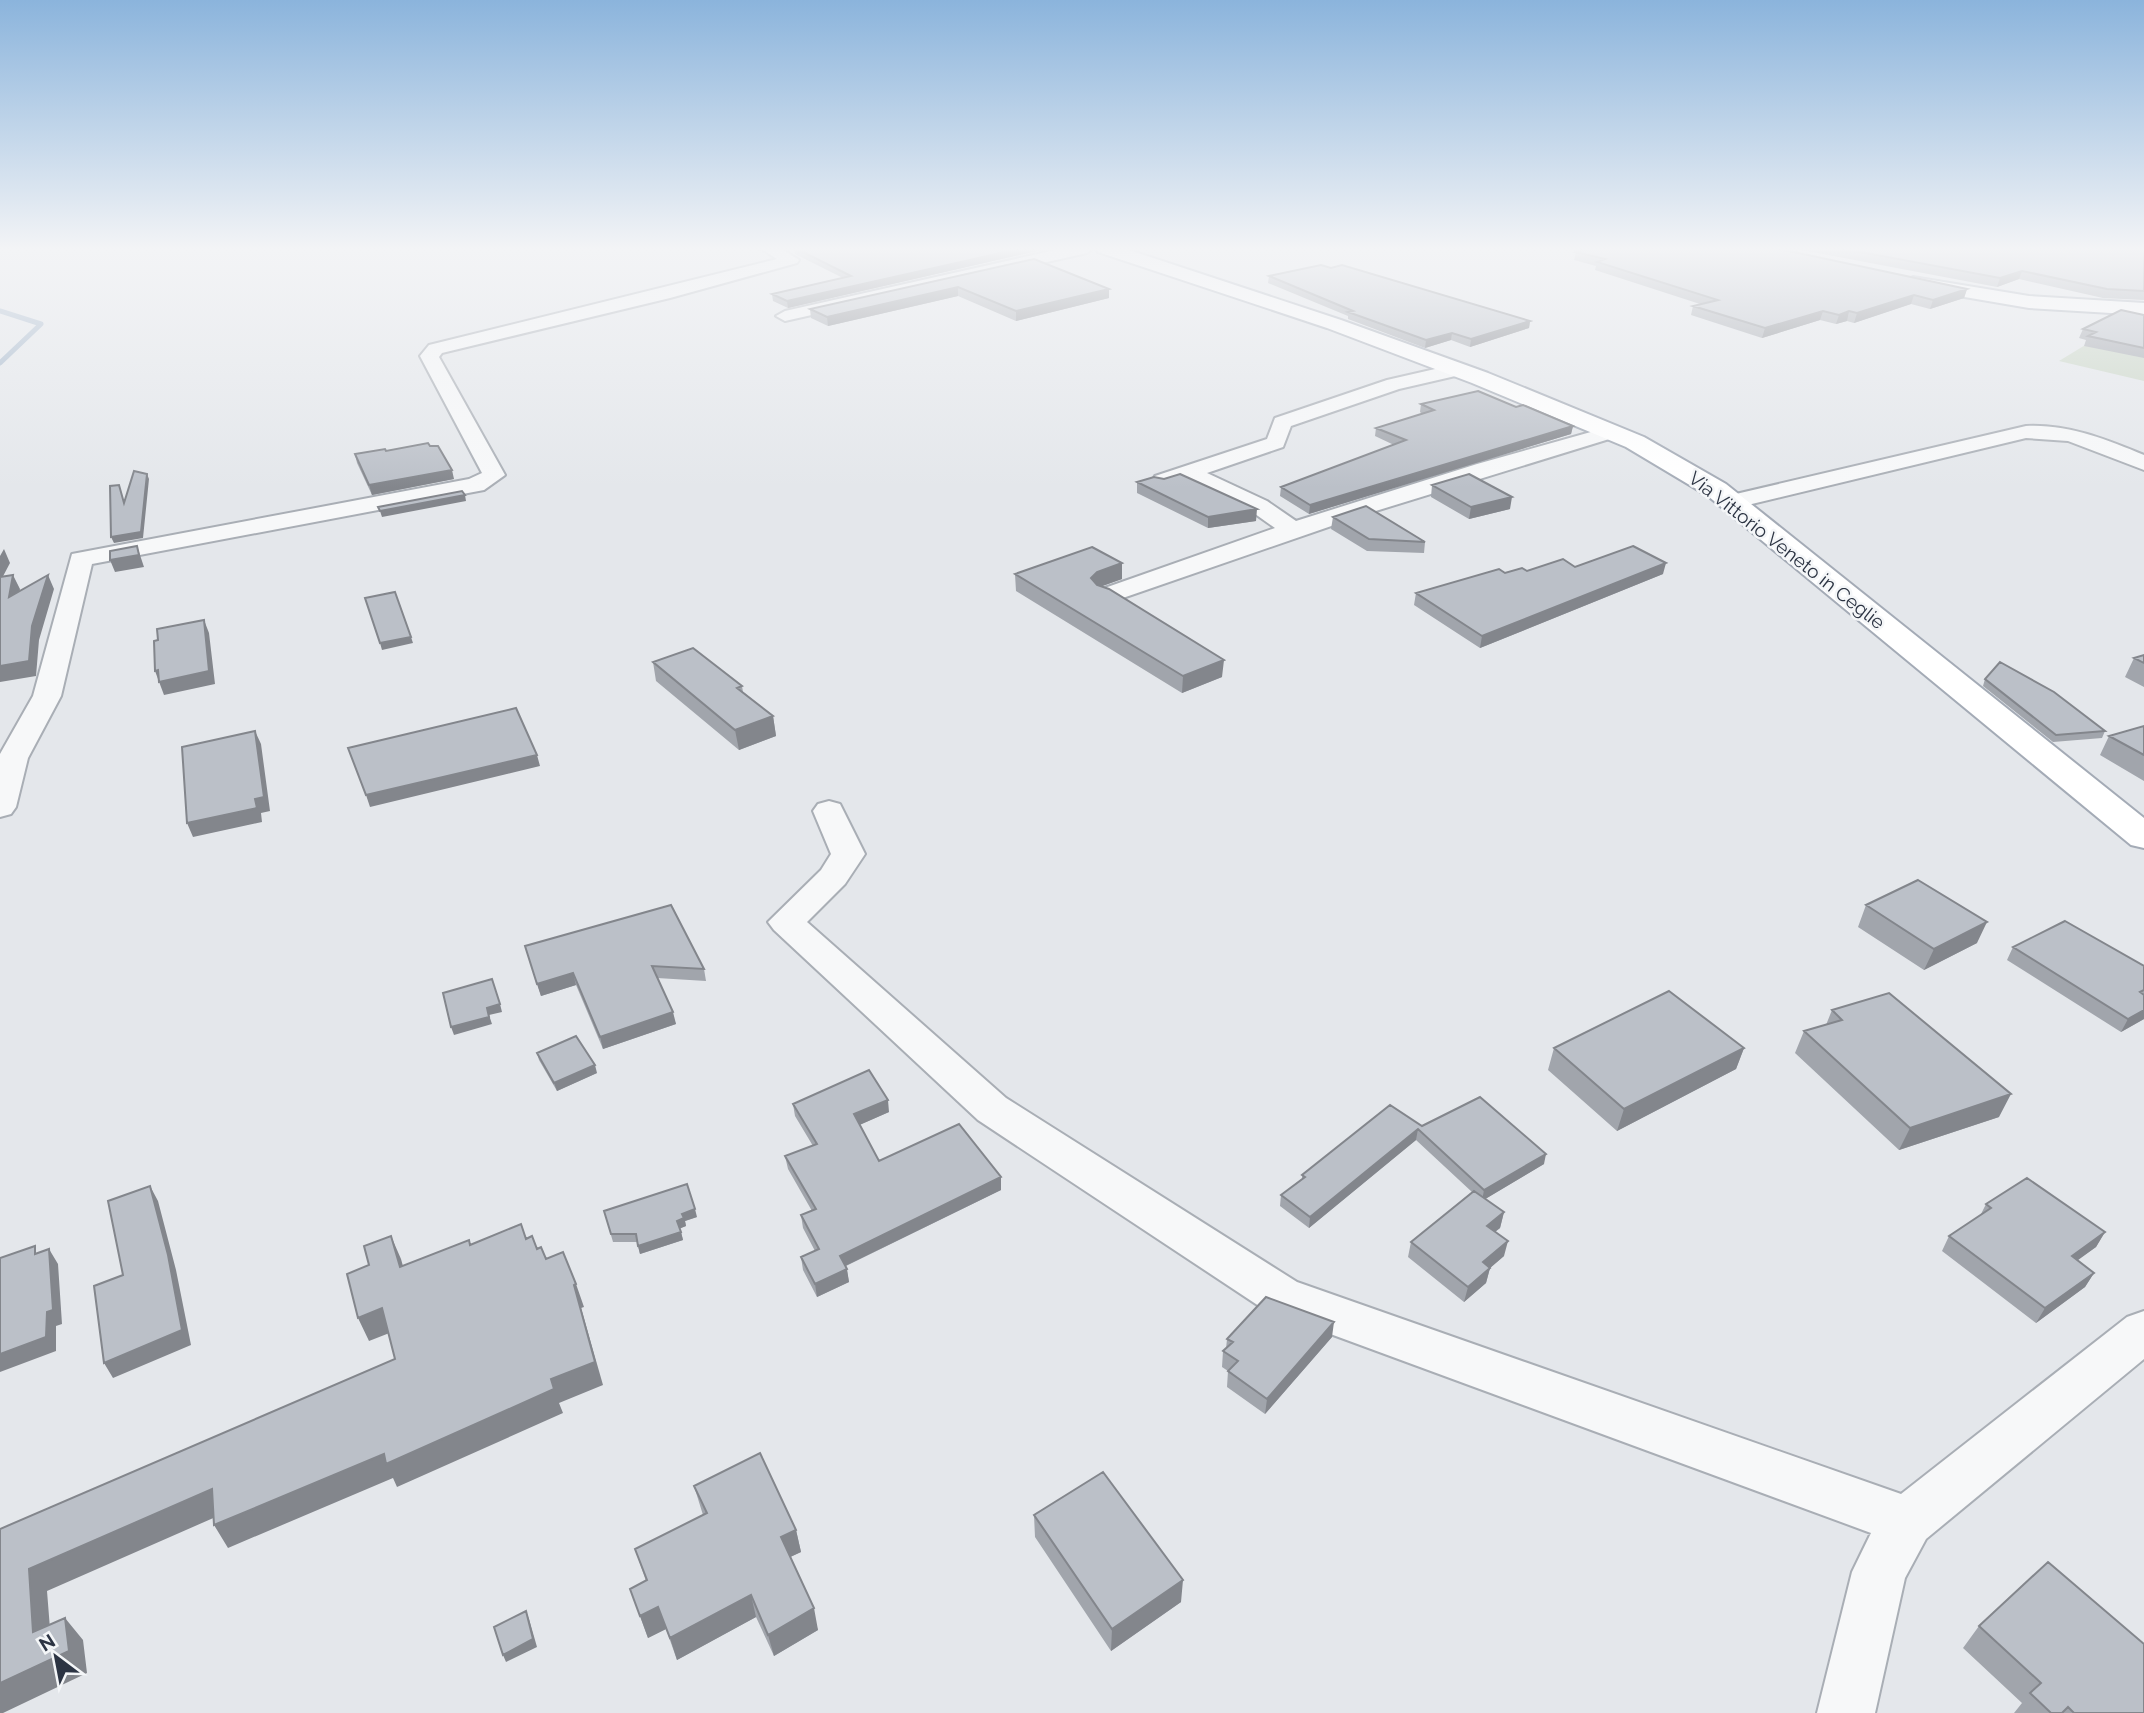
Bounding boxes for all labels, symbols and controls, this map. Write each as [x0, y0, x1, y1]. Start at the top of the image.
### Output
street label: Via Vittorio Veneto in Ceglie [1685, 467, 1889, 633]
north arrow [21, 1622, 91, 1692]
text: N [35, 1629, 59, 1656]

